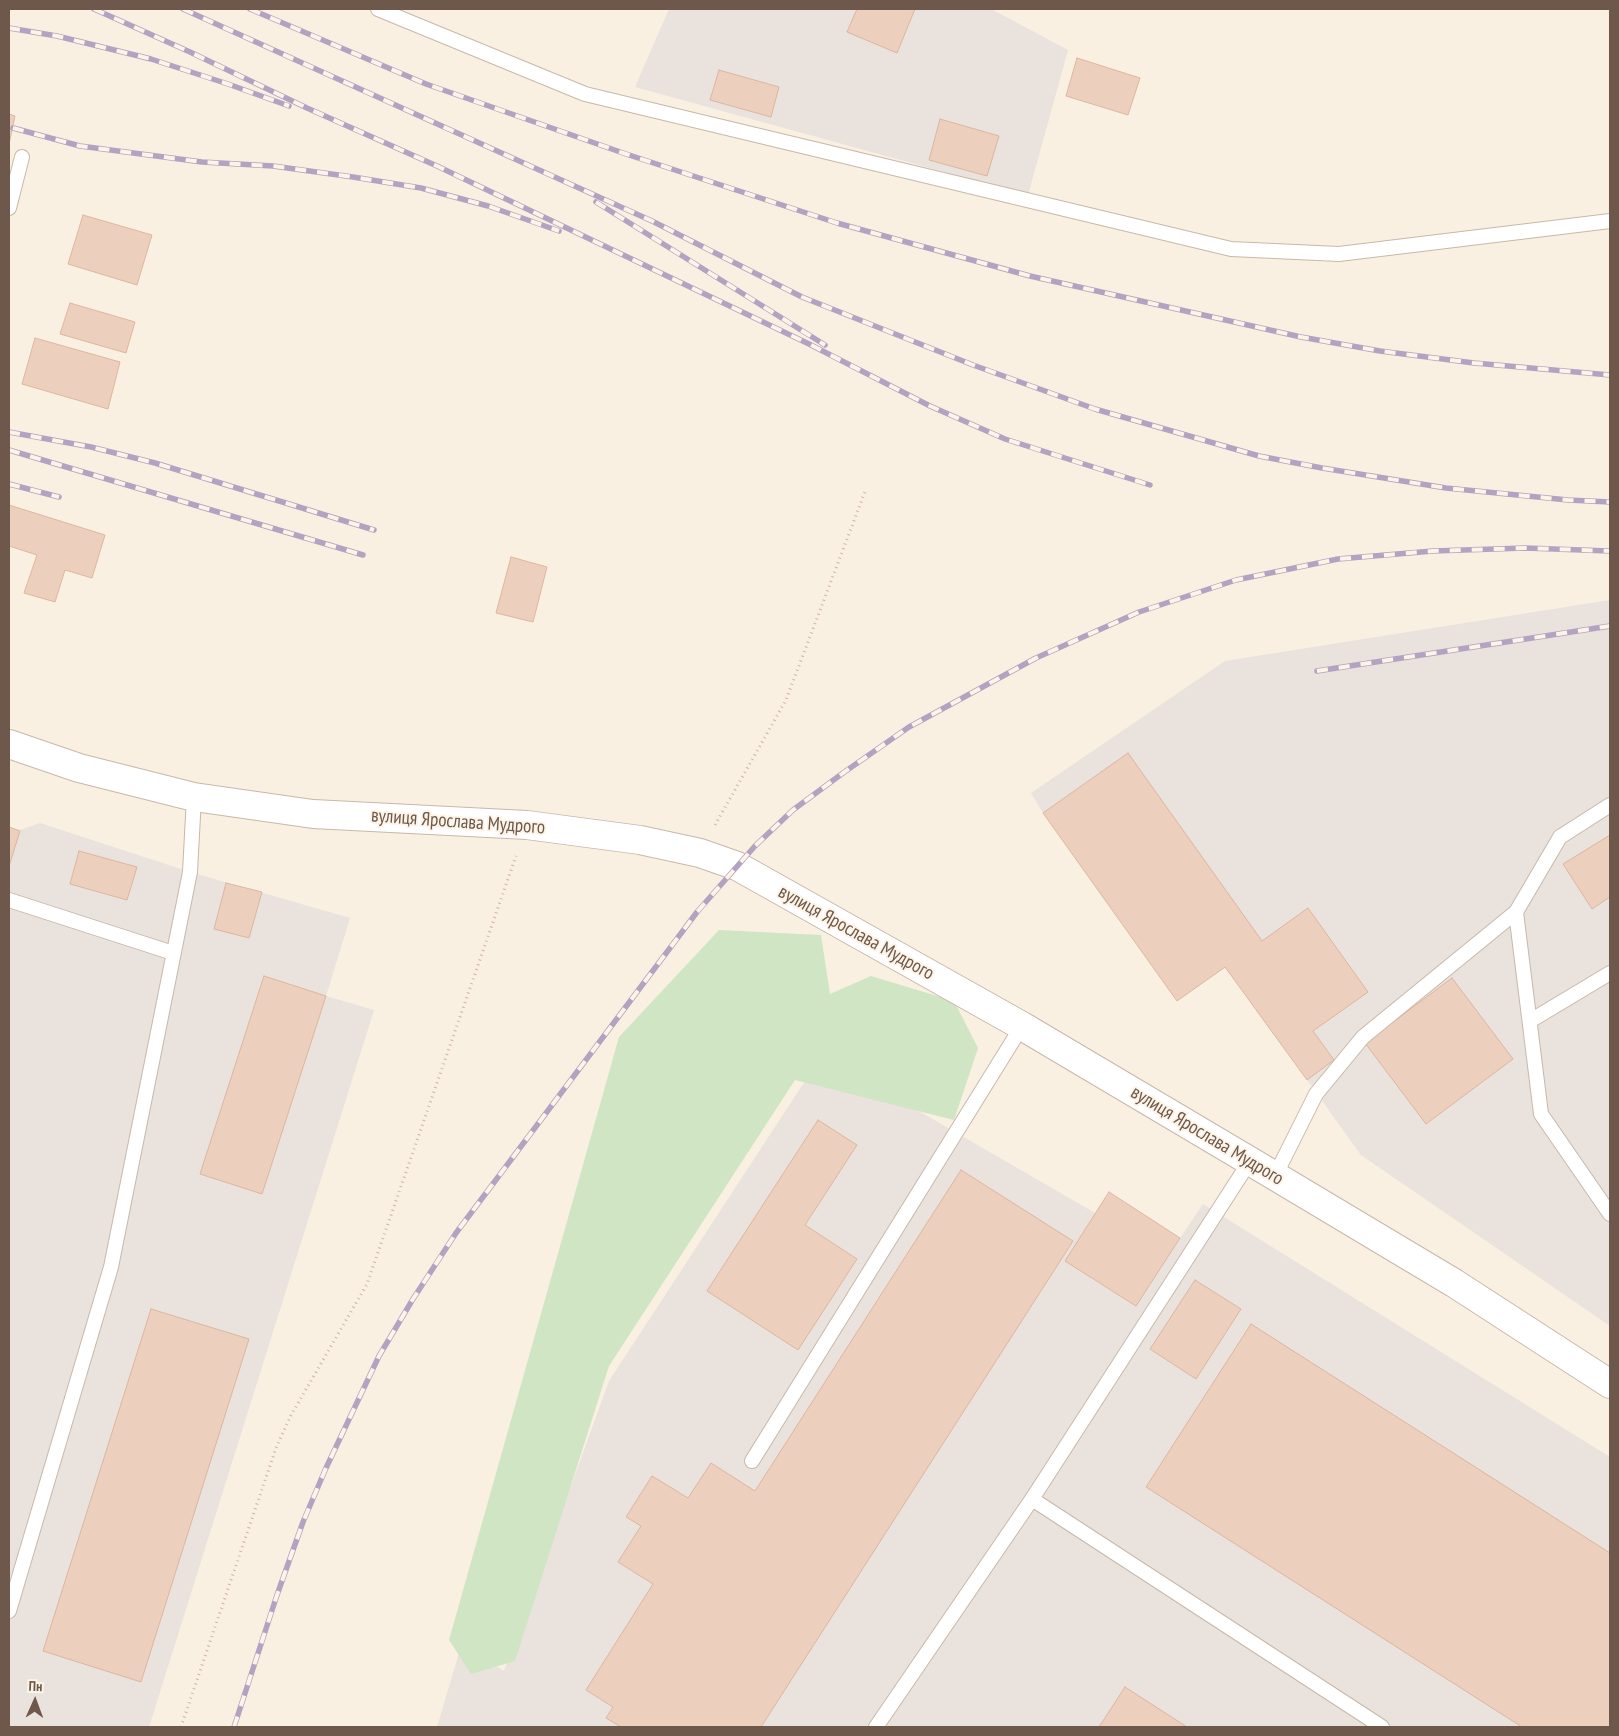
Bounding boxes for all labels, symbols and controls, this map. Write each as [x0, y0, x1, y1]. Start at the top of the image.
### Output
street label: вулиця Ярослава Мудрого [370, 805, 546, 839]
street label: вулиця Ярослава Мудрого [774, 881, 938, 985]
street label: вулиця Ярослава Мудрого [1126, 1081, 1288, 1191]
north arrow [10, 1676, 60, 1726]
text: Пн [28, 1677, 43, 1695]

